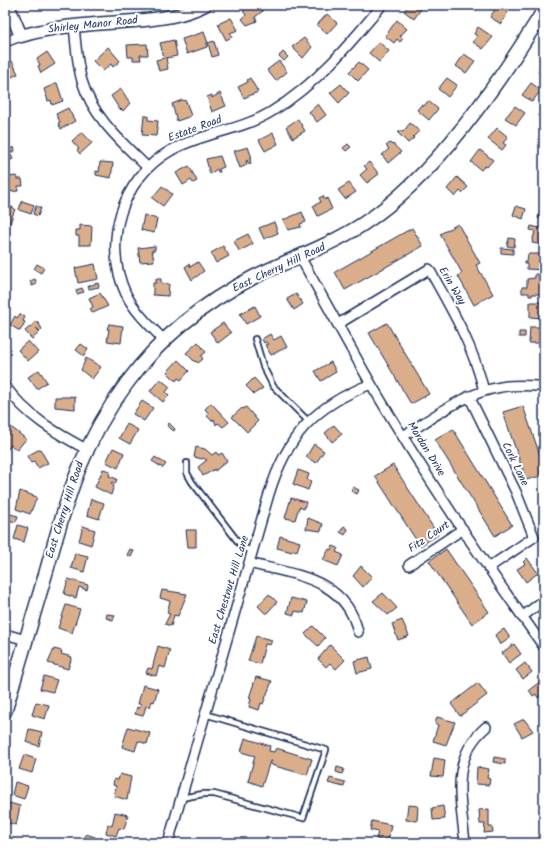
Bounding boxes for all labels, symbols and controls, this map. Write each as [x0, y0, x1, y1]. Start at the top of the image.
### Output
street label: Shirley Manor Road [47, 11, 139, 39]
street label: Estate Road [166, 111, 225, 147]
street label: East Cherry Hill Road [229, 238, 329, 298]
street label: Erin Way [433, 263, 471, 309]
street label: Mardan Drive [402, 418, 450, 480]
street label: Cork Lane [497, 439, 533, 489]
street label: East Cherry Hill Road [41, 459, 89, 561]
street label: Fitz Court [405, 516, 454, 558]
street label: East Chestnut Hill Lane [204, 533, 254, 647]

